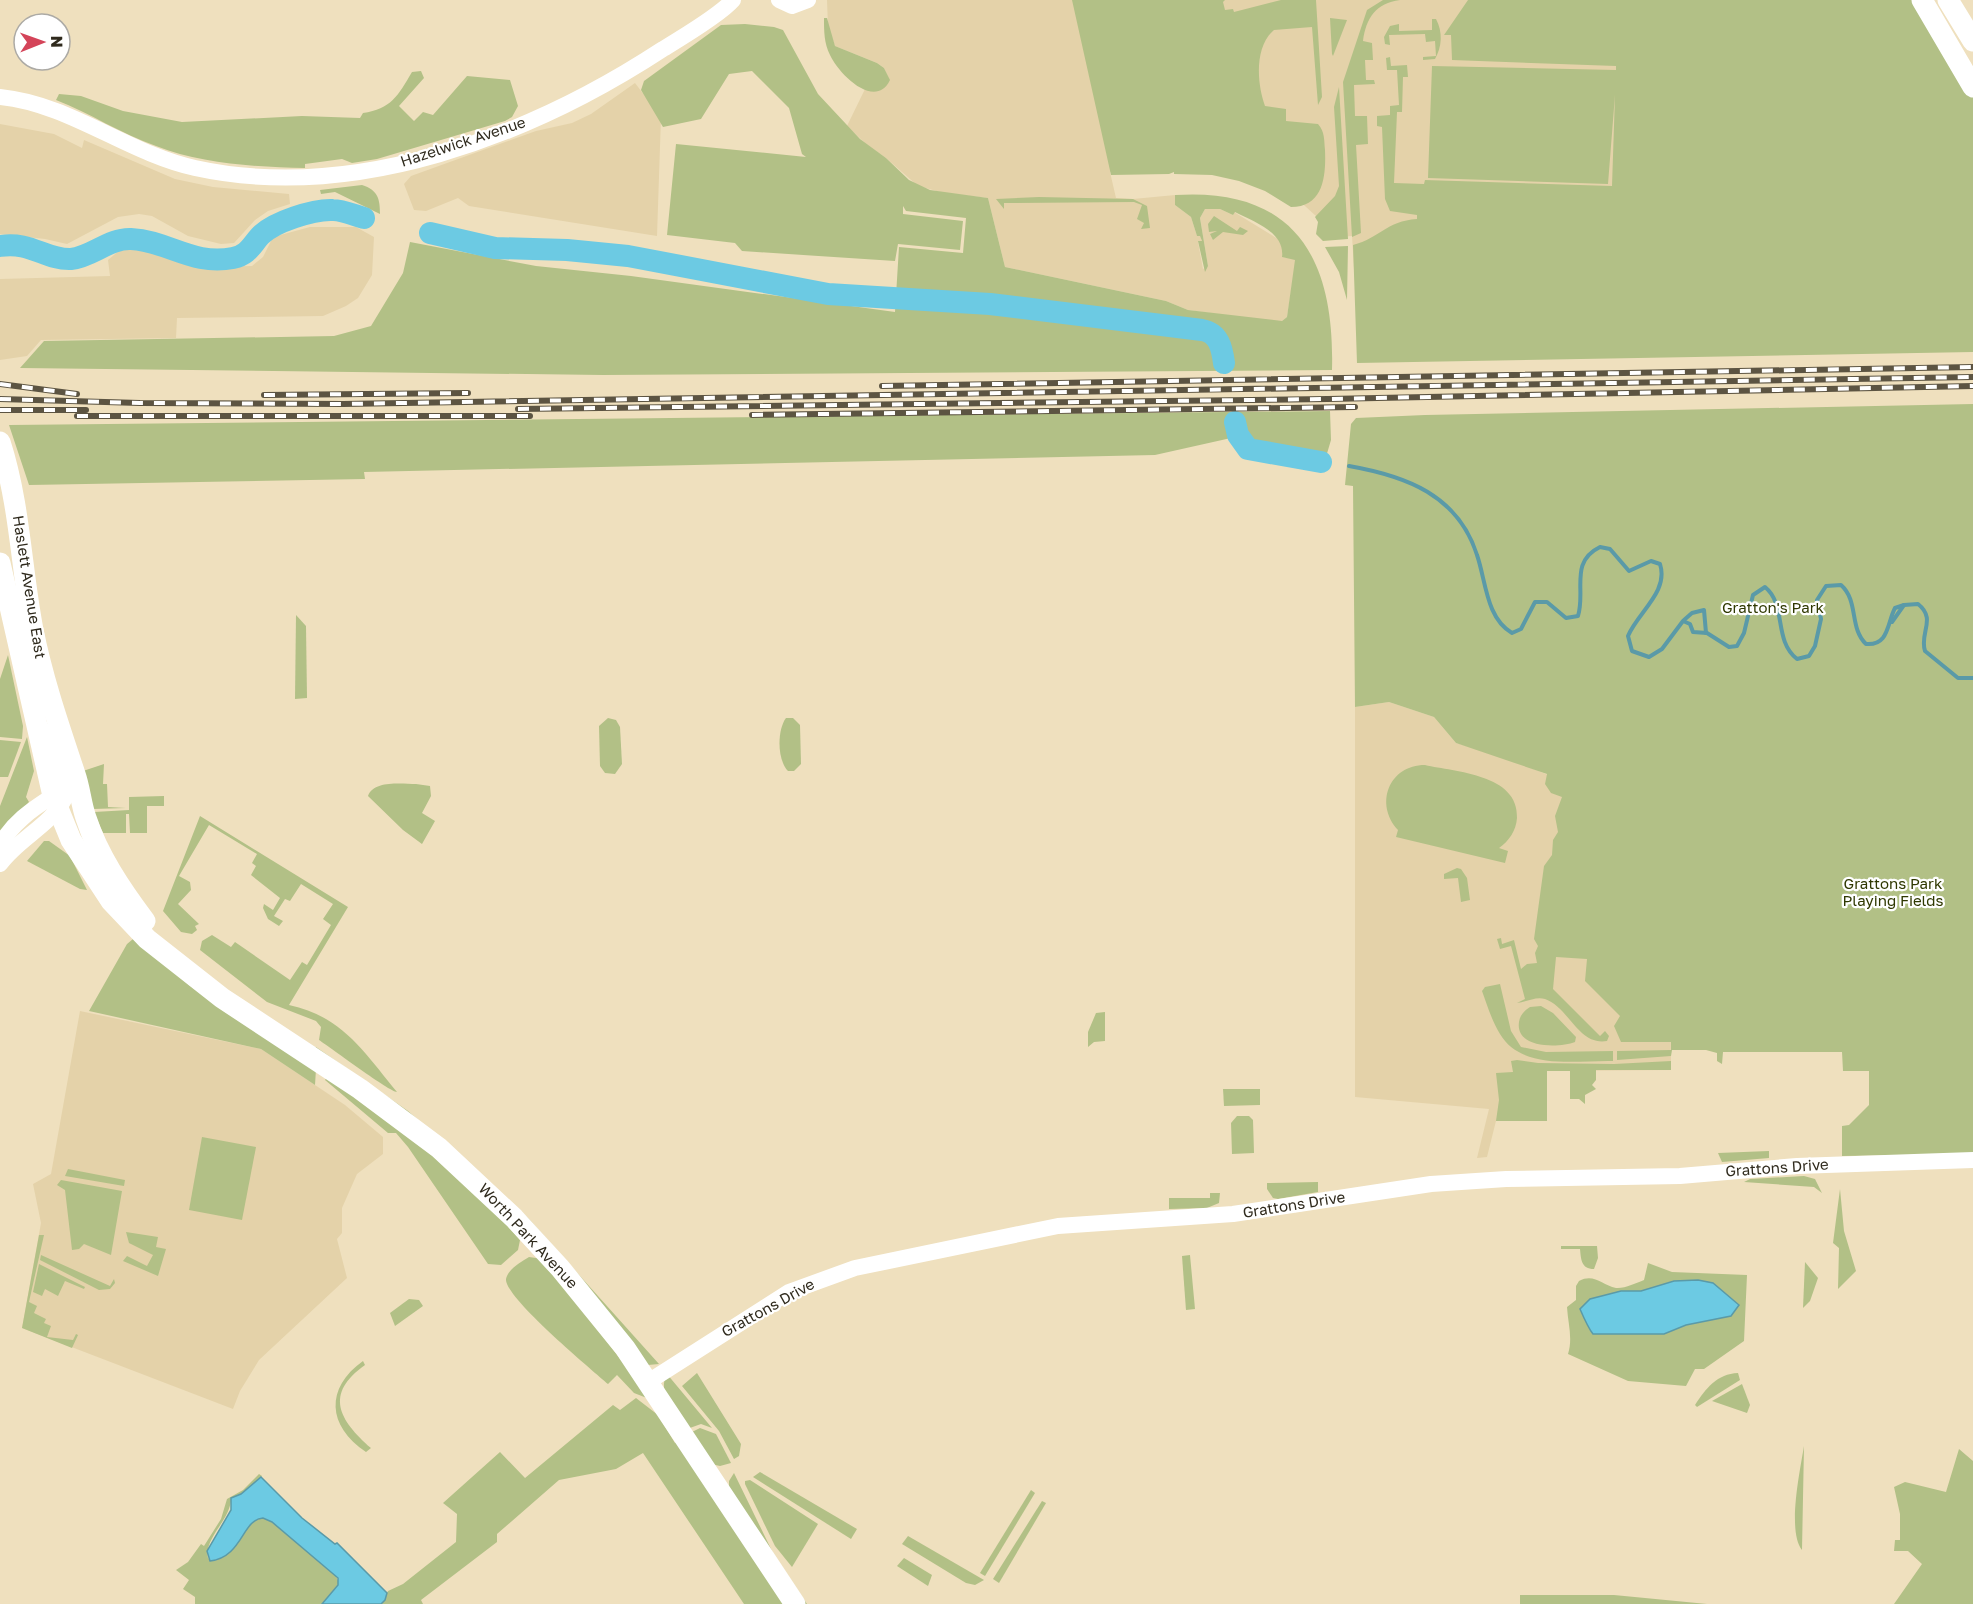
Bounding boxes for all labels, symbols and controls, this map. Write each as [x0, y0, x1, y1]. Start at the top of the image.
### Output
north arrow [12, 12, 72, 72]
text: N [47, 35, 67, 48]
street label: Hazelwick Avenue [398, 112, 528, 170]
street label: Haslett Avenue East [10, 514, 50, 660]
park label: Gratton's Park [1722, 598, 1825, 616]
park label: Grattons Park Playing Fields [1843, 874, 1943, 909]
street label: Grattons Drive [1725, 1154, 1830, 1180]
street label: Worth Park Avenue [475, 1179, 582, 1292]
street label: Grattons Drive [1241, 1187, 1347, 1221]
street label: Grattons Drive [718, 1274, 817, 1340]

